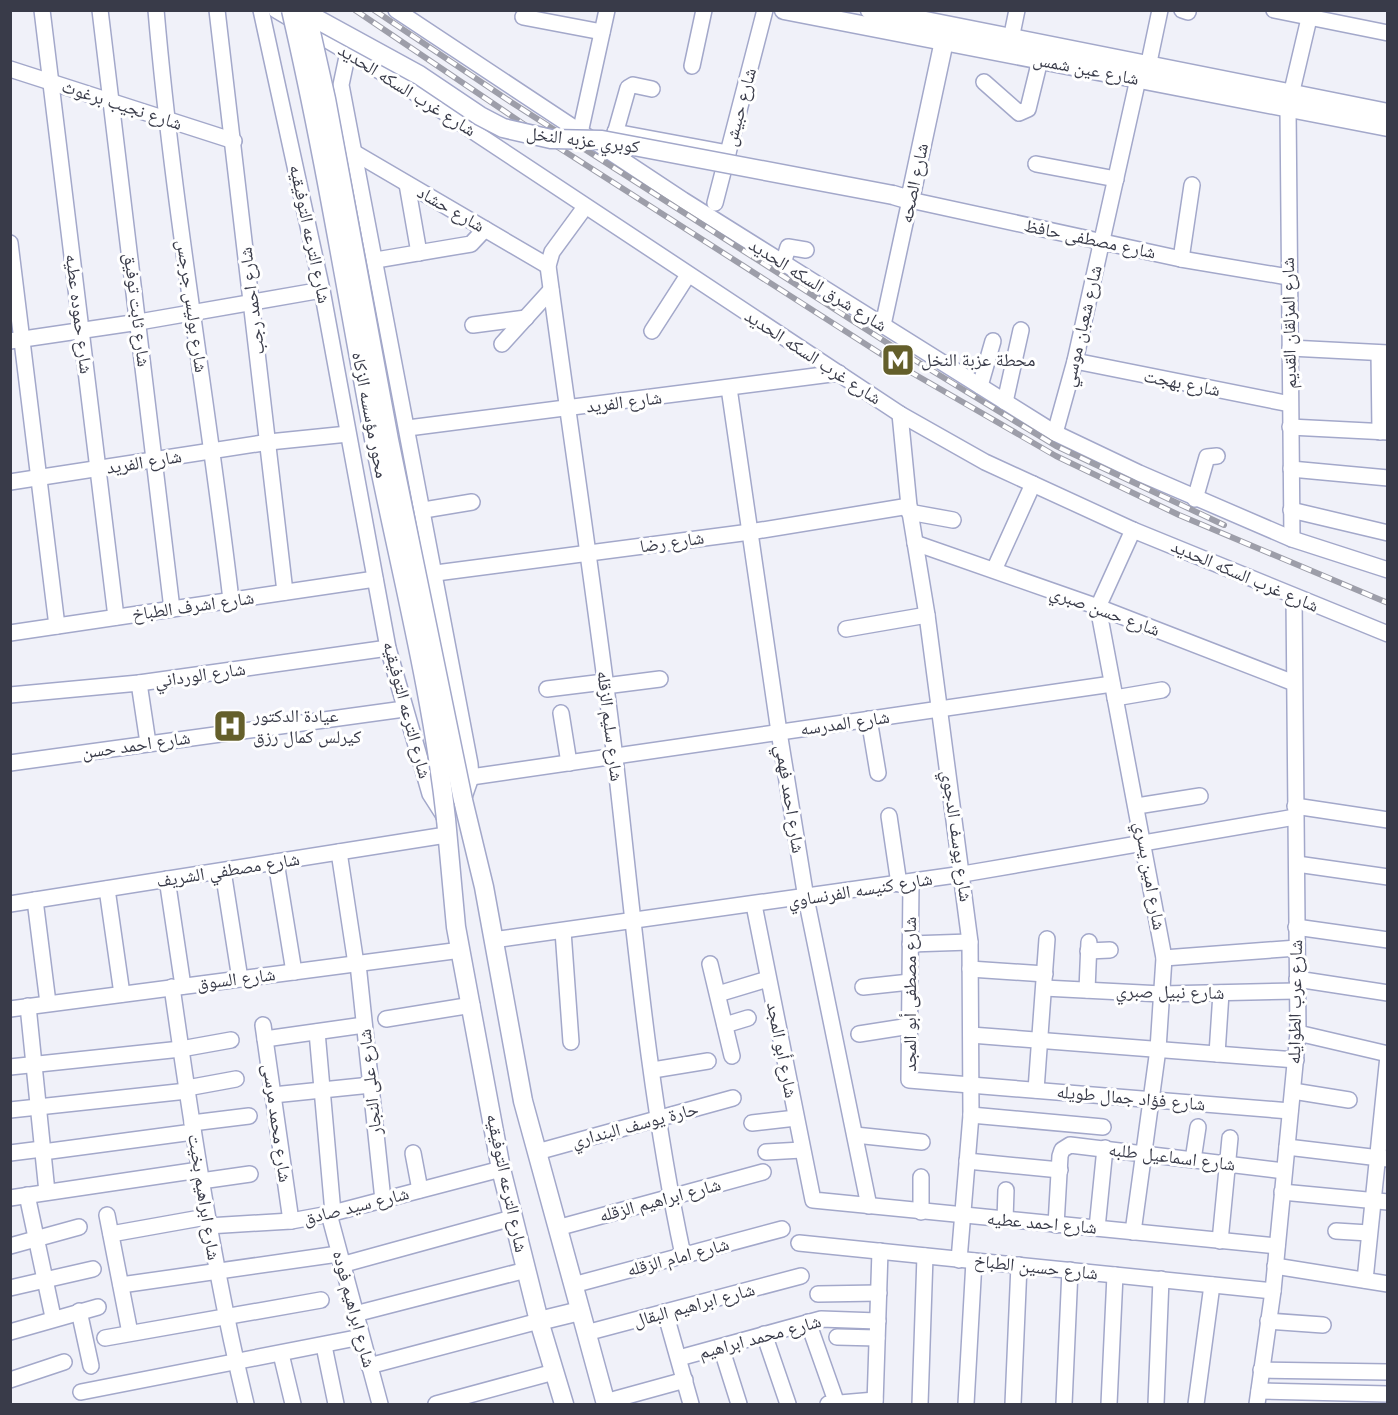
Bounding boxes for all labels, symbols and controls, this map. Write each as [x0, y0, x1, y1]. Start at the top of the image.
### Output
street label: شارع غرب السكه الحديد [334, 37, 481, 141]
street label: شارع عين شمس [1031, 46, 1141, 90]
street label: شارع حبيش [717, 65, 761, 149]
street label: شارع نجيب برغوث [59, 73, 186, 135]
street label: كوبري عزبه النخل [525, 120, 642, 161]
street label: شارع الصحه [893, 141, 933, 225]
street label: شارع الترعه التوفيقيه [285, 162, 337, 305]
street label: شارع حشاد [413, 179, 490, 237]
street label: شارع مصطفى حافظ [1022, 212, 1158, 264]
street label: شارع شرق السكه الحديد [745, 232, 892, 336]
street label: شارع بوليس جرجس [172, 238, 214, 374]
street label: شارع احمد رجب [232, 246, 270, 356]
street label: شارع ثابت توفيق [119, 252, 157, 368]
street label: شارع حموده عطيه [61, 253, 99, 375]
street label: شارع المزلقان القديم [1275, 257, 1302, 389]
street label: شارع شعبان موسي [1055, 263, 1110, 390]
street label: شارع غرب السكه الحديد [741, 303, 886, 409]
metro station icon: محطة عزبة النخل [880, 342, 916, 378]
place label: محطة عزبة النخل [921, 347, 1035, 371]
street label: محور مؤسسه الزكاه [347, 350, 395, 480]
street label: شارع بهجت [1142, 363, 1222, 401]
street label: شارع الفريد [585, 384, 663, 418]
street label: شارع الفريد [104, 443, 183, 479]
street label: شارع رضا [638, 525, 705, 557]
street label: شارع غرب السكه الحديد [1168, 533, 1323, 617]
street label: شارع حسن صبري [1046, 579, 1164, 644]
street label: شارع اشرف الطباخ [130, 585, 256, 626]
street label: شارع الترعه التوفيقيه [378, 638, 438, 781]
street label: شارع الورداني [153, 656, 247, 696]
street label: شارع سليم الزقله [591, 669, 630, 783]
place label: عيادة الدكتور كيرلس كمال رزق [252, 703, 362, 748]
street label: شارع المدرسه [799, 704, 891, 740]
hospital icon: عيادة الدكتور كيرلس كمال رزق [212, 708, 248, 744]
street label: شارع احمد حسن [80, 725, 192, 763]
street label: شارع احمد فهمي [767, 743, 811, 855]
street label: شارع يوسف الدجوي [933, 769, 979, 904]
street label: شارع امين يسري [1126, 820, 1172, 932]
street label: شارع مصطفي الشريف [155, 846, 302, 896]
street label: شارع كنيسه الفرنساوي [786, 866, 934, 916]
street label: شارع مصطفى أبو المجد [897, 917, 921, 1071]
street label: شارع عرب الطوايله [1281, 939, 1307, 1065]
street label: شارع السوق [195, 961, 277, 995]
street label: شارع نبيل صبري [1115, 978, 1225, 1008]
street label: شارع أبو المجد [762, 1000, 804, 1100]
street label: شارع على النجار [352, 1028, 387, 1137]
street label: شارع محمد مرسى [258, 1062, 298, 1184]
street label: شارع فؤاد جمال طويله [1056, 1079, 1206, 1115]
street label: حارة يوسف البنداري [569, 1096, 702, 1156]
street label: شارع الترعه التوفيقيه [482, 1111, 534, 1254]
street label: شارع ابراهيم بخيت [182, 1132, 227, 1262]
street label: شارع اسماعيل طلبه [1107, 1136, 1237, 1176]
street label: شارع ابراهيم الزقله [596, 1171, 723, 1228]
street label: شارع سيد صادق [300, 1180, 411, 1230]
street label: شارع احمد عطيه [986, 1205, 1098, 1239]
street label: شارع امام الزقله [624, 1231, 732, 1282]
street label: شارع ابراهيم فوده [327, 1248, 382, 1370]
street label: شارع حسين الطباخ [973, 1248, 1099, 1285]
street label: شارع ابراهيم البقال [630, 1276, 758, 1333]
street label: شارع محمد ابراهيم [696, 1308, 824, 1365]

